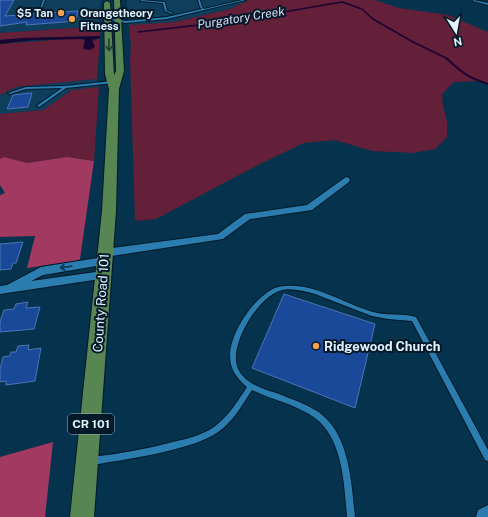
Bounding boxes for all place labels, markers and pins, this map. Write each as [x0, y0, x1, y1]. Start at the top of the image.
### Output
place label: $5 Tan [17, 7, 53, 19]
place label: Orangetheory Fitness [80, 7, 154, 32]
marker: $5 Tan [56, 8, 66, 18]
marker: Orangetheory Fitness [67, 14, 77, 24]
place label: Ridgewood Church [324, 339, 440, 354]
marker: Ridgewood Church [311, 341, 321, 351]

